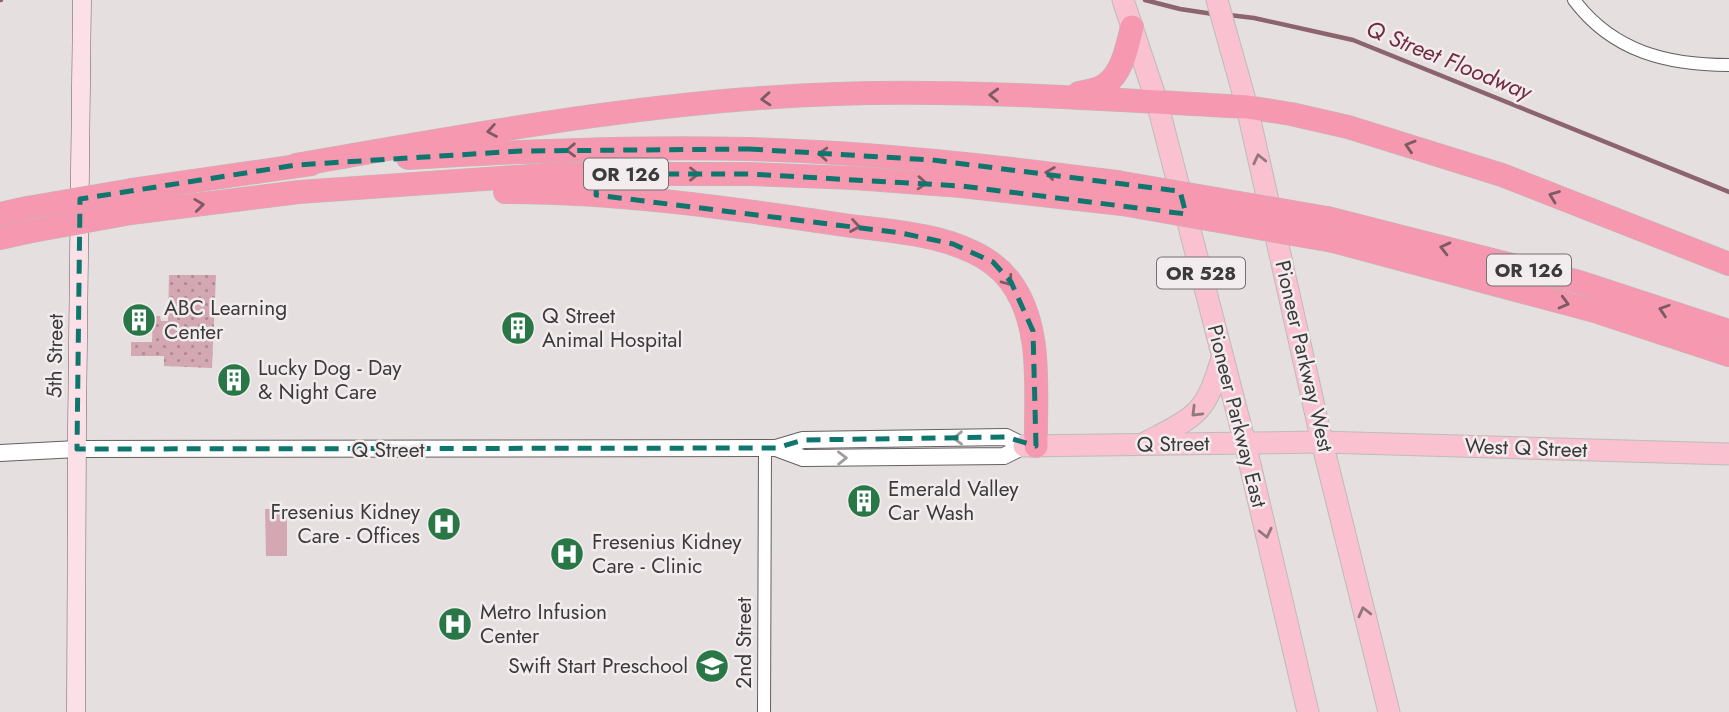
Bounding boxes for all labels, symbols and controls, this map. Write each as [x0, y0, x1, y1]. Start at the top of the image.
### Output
water label: Q Street Floodway [1361, 11, 1539, 109]
one-way arrow [988, 87, 999, 102]
one-way arrow [761, 91, 772, 106]
one-way arrow [486, 123, 498, 138]
one-way arrow [1405, 140, 1417, 155]
one-way arrow [566, 143, 577, 158]
one-way arrow [817, 147, 828, 162]
one-way arrow [1253, 153, 1268, 165]
road number: OR 126 [584, 158, 668, 190]
one-way arrow [690, 166, 700, 182]
one-way arrow [1044, 166, 1056, 181]
one-way arrow [916, 175, 927, 190]
one-way arrow [1549, 190, 1561, 204]
one-way arrow [193, 198, 205, 213]
one-way arrow [850, 219, 861, 234]
one-way arrow [1439, 242, 1451, 256]
road number: OR 126 [1487, 254, 1571, 286]
street label: Pioneer Parkway West [1267, 257, 1341, 455]
road number: OR 528 [1157, 258, 1245, 288]
one-way arrow [1000, 273, 1013, 286]
place label: ABC Learning Center [164, 293, 287, 347]
one-way arrow [1558, 295, 1570, 310]
building icon: ABC Learning Center [120, 301, 158, 339]
place label: Q Street Animal Hospital [542, 301, 682, 355]
one-way arrow [1658, 304, 1671, 318]
building icon: Q Street Animal Hospital [499, 309, 537, 347]
street label: 5th Street [39, 314, 71, 398]
street label: Pioneer Parkway East [1200, 321, 1274, 511]
place label: Lucky Dog - Day & Night Care [258, 353, 402, 407]
building icon: Lucky Dog - Day & Night Care [215, 361, 253, 399]
one-way arrow [1192, 404, 1204, 416]
street label: Q Street [1136, 428, 1210, 460]
one-way arrow [952, 430, 963, 446]
street label: West Q Street [1464, 431, 1588, 465]
street label: Q Street [352, 435, 425, 465]
one-way arrow [837, 450, 848, 466]
place label: Emerald Valley Car Wash [888, 474, 1019, 528]
building icon: Emerald Valley Car Wash [845, 482, 883, 520]
place label: Fresenius Kidney Care - Offices [271, 497, 421, 551]
hospital icon: Fresenius Kidney Care - Offices [425, 505, 463, 543]
place label: Fresenius Kidney Care - Clinic [592, 527, 742, 581]
one-way arrow [1258, 527, 1272, 539]
hospital icon: Fresenius Kidney Care - Clinic [548, 535, 586, 573]
place label: Metro Infusion Center [480, 597, 607, 651]
street label: 2nd Street [729, 597, 759, 689]
hospital icon: Metro Infusion Center [436, 605, 474, 643]
one-way arrow [1358, 606, 1372, 618]
school or university icon: Swift Start Preschool [693, 647, 731, 685]
place label: Swift Start Preschool [508, 651, 688, 681]

